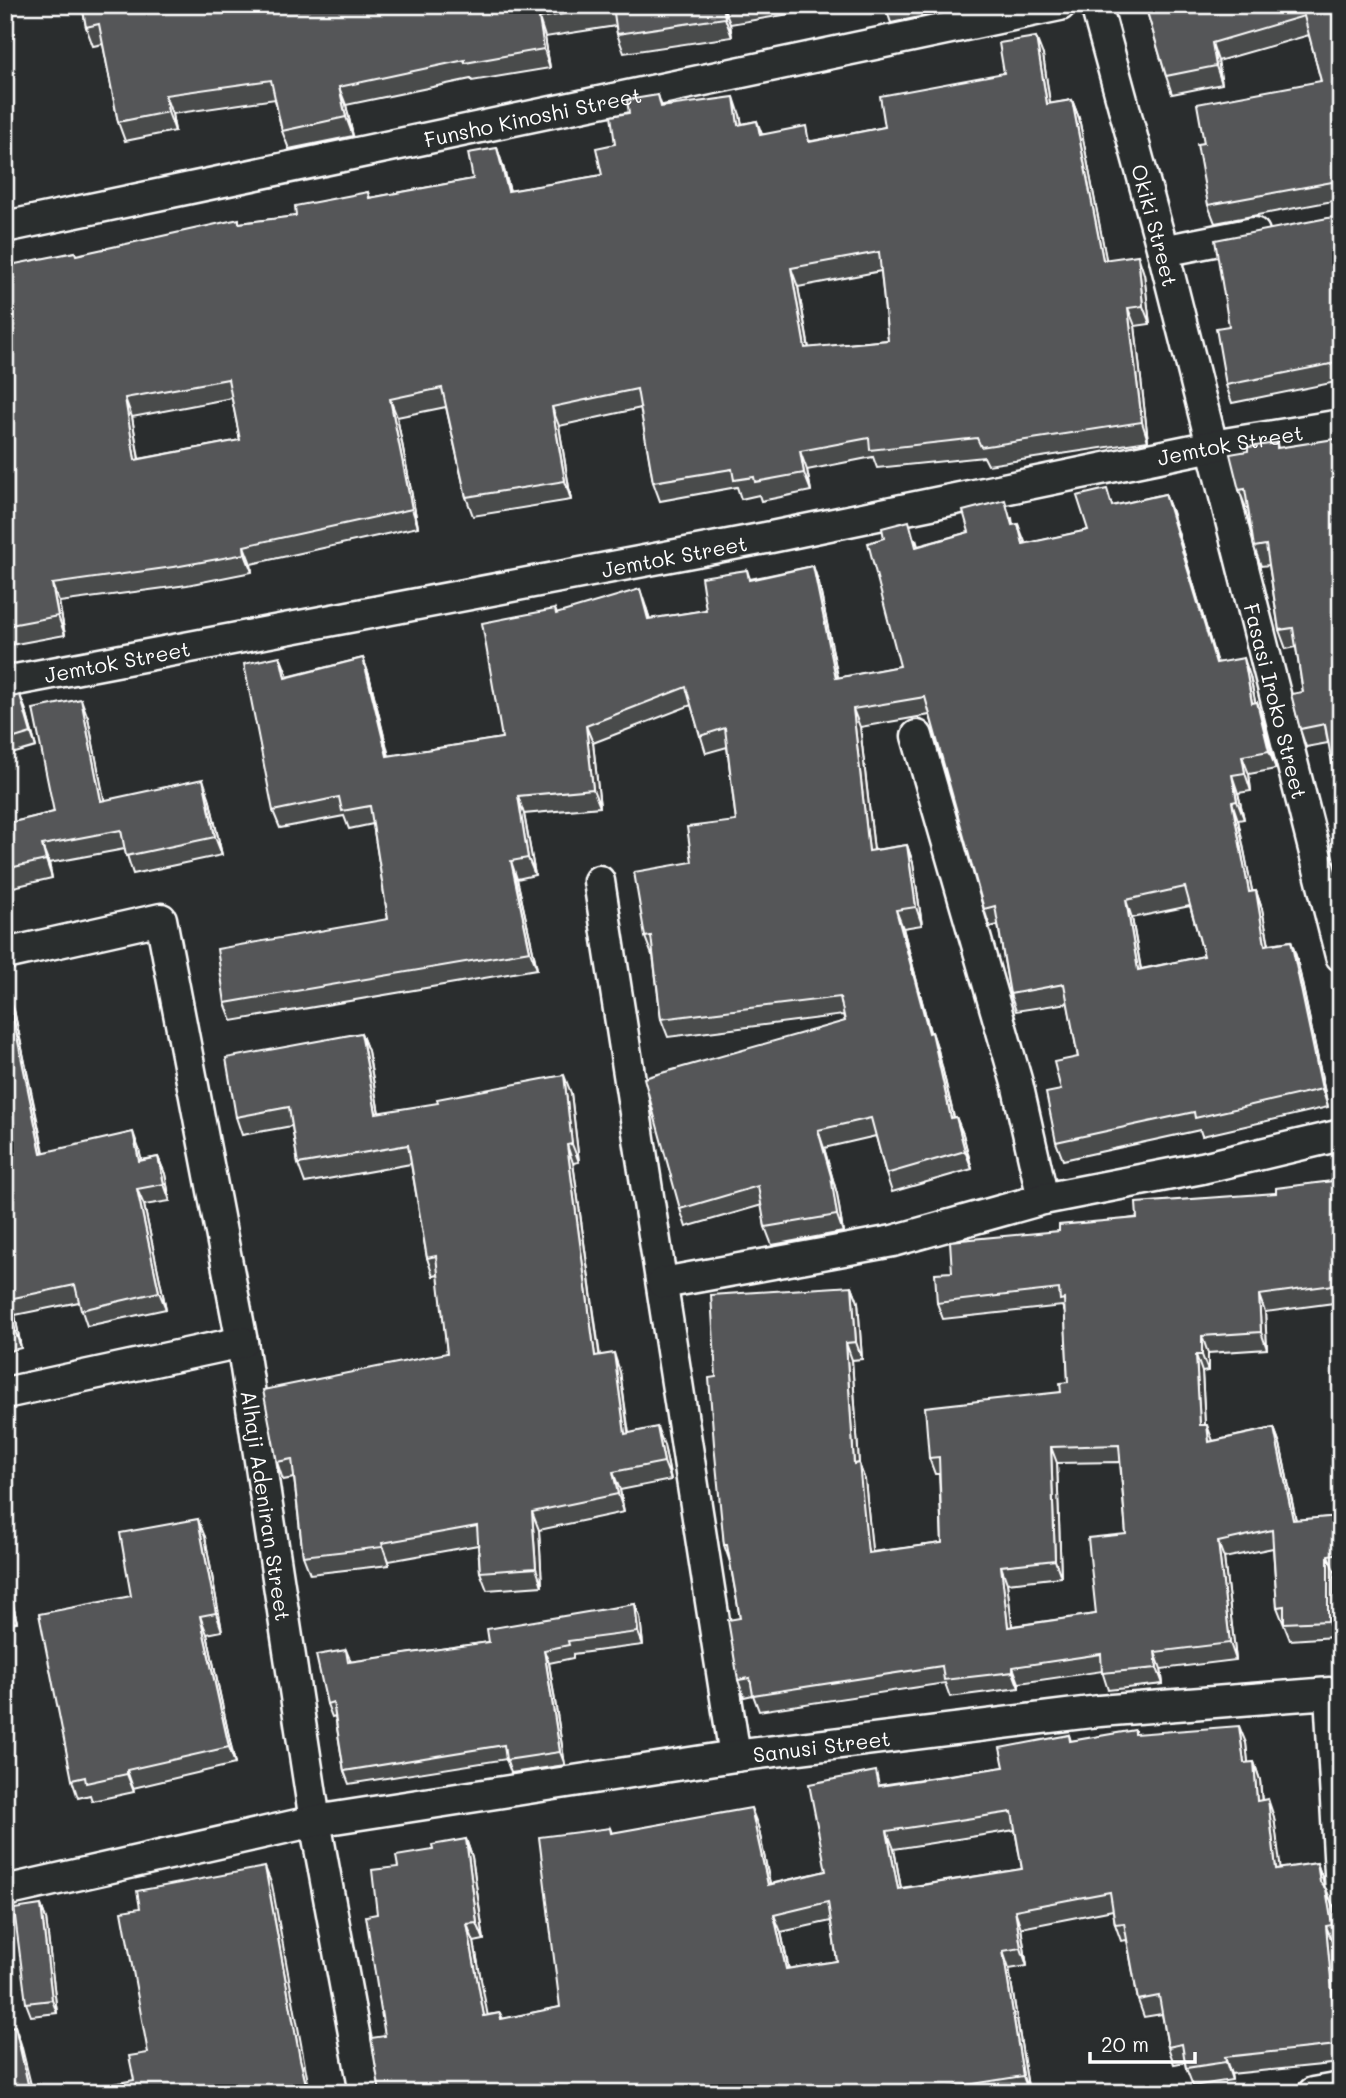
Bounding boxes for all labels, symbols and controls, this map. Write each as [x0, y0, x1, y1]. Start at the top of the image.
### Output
street label: Funsho Kinoshi Street [421, 80, 644, 152]
street label: Okiki Street [1126, 161, 1185, 289]
street label: Jemtok Street [1155, 418, 1305, 470]
street label: Jemtok Street [599, 528, 749, 582]
street label: Fasasi Iroko Street [1239, 600, 1314, 802]
street label: Jemtok Street [42, 634, 192, 688]
street label: Alhaji Adeniran Street [236, 1388, 298, 1623]
street label: Sanusi Street [751, 1723, 892, 1767]
scale bar [1090, 2021, 1196, 2065]
text: 20 m [1101, 2030, 1149, 2057]

